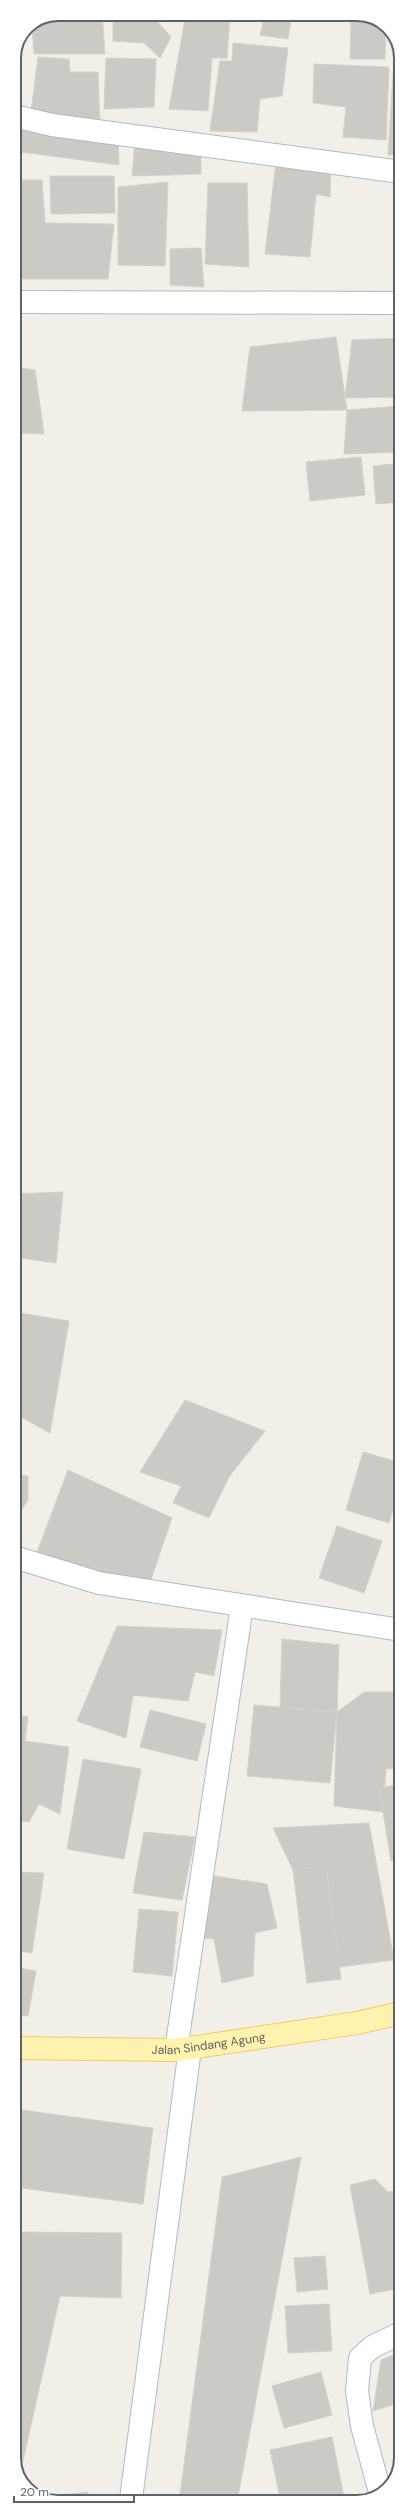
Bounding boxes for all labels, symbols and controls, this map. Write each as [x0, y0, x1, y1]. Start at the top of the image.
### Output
street label: Jalan Sindang Agung [152, 2029, 267, 2058]
scale bar [14, 2478, 134, 2504]
text: 20 m [20, 2484, 49, 2500]

